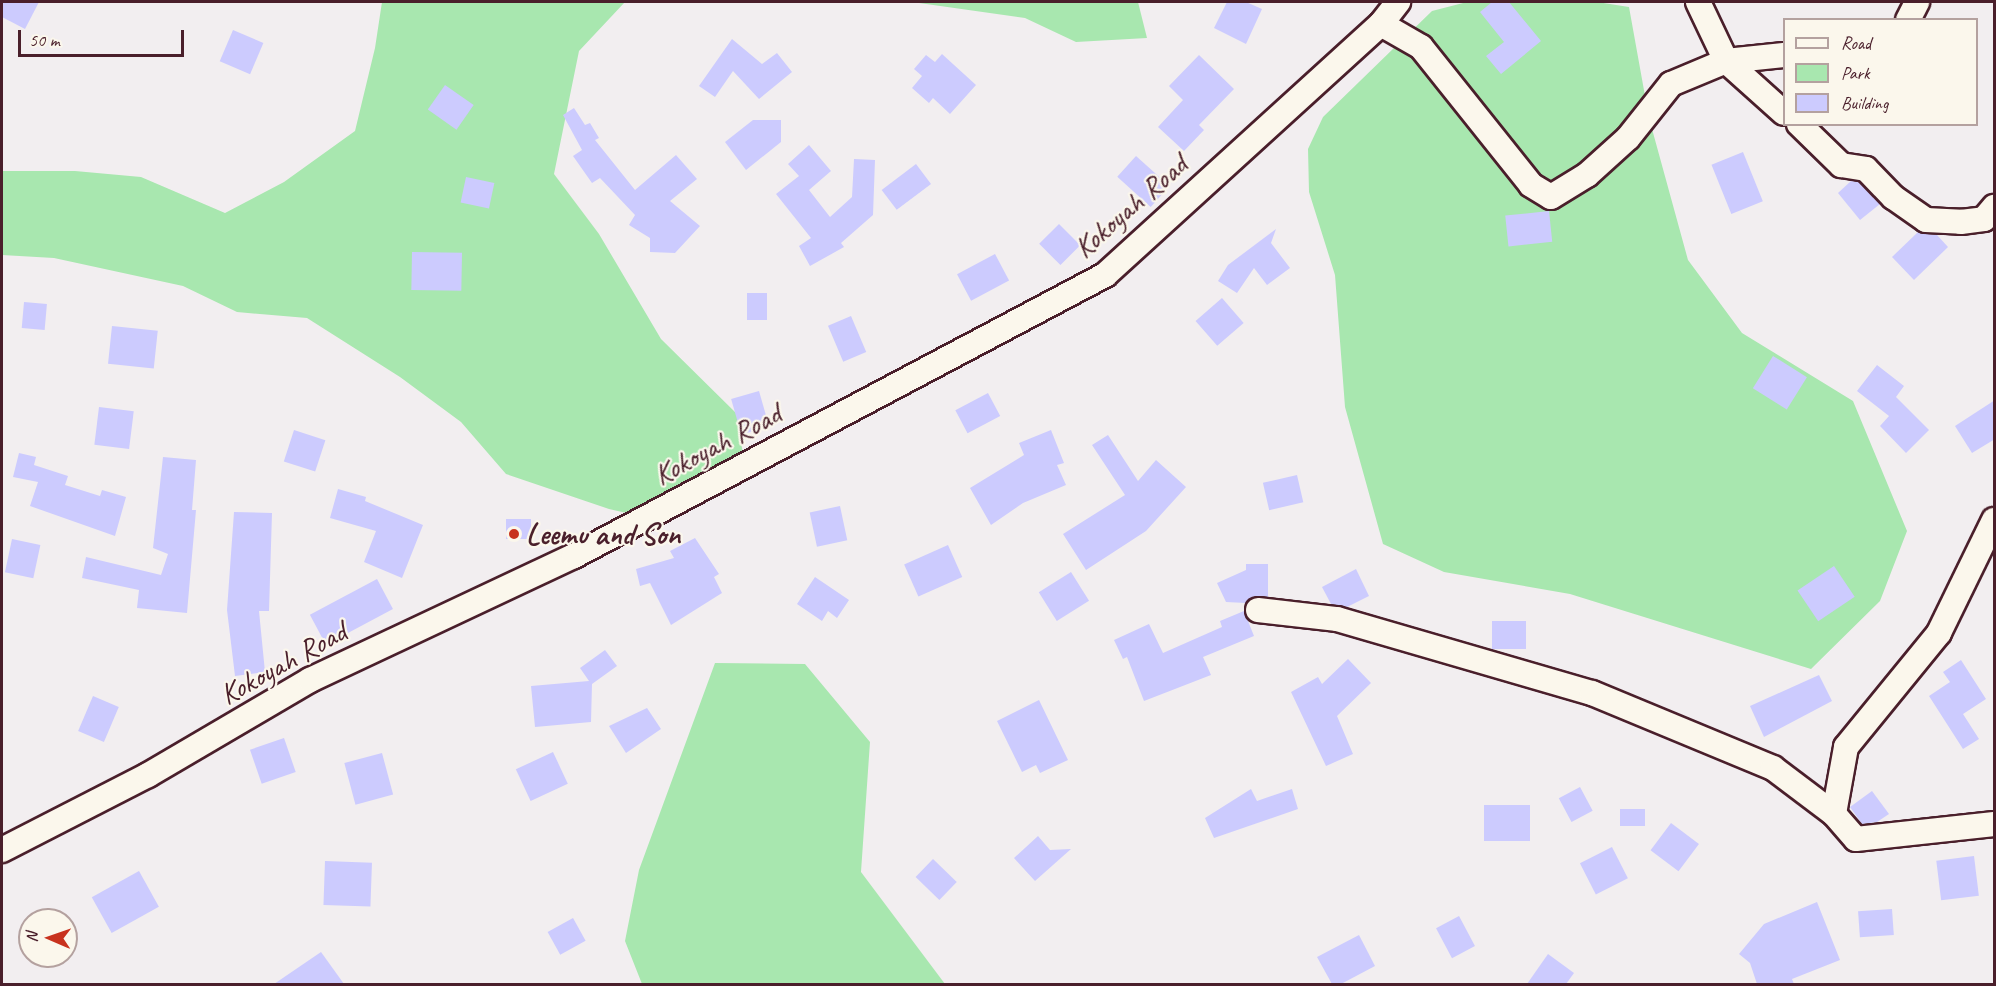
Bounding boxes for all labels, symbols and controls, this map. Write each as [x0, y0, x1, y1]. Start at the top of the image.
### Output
scale bar [21, 18, 188, 56]
legend [1783, 18, 1978, 126]
text: 50 m [29, 29, 60, 51]
text: Road [1841, 32, 1871, 54]
text: Park [1841, 62, 1870, 84]
text: Building [1841, 92, 1888, 114]
street label: Kokoyah Road [1066, 147, 1194, 265]
street label: Kokoyah Road [647, 395, 787, 493]
place label: Leemu and Son [526, 516, 680, 552]
marker: Leemu and Son [507, 527, 521, 541]
street label: Kokoyah Road [213, 614, 353, 712]
north arrow [18, 908, 78, 968]
text: N [22, 932, 42, 943]

